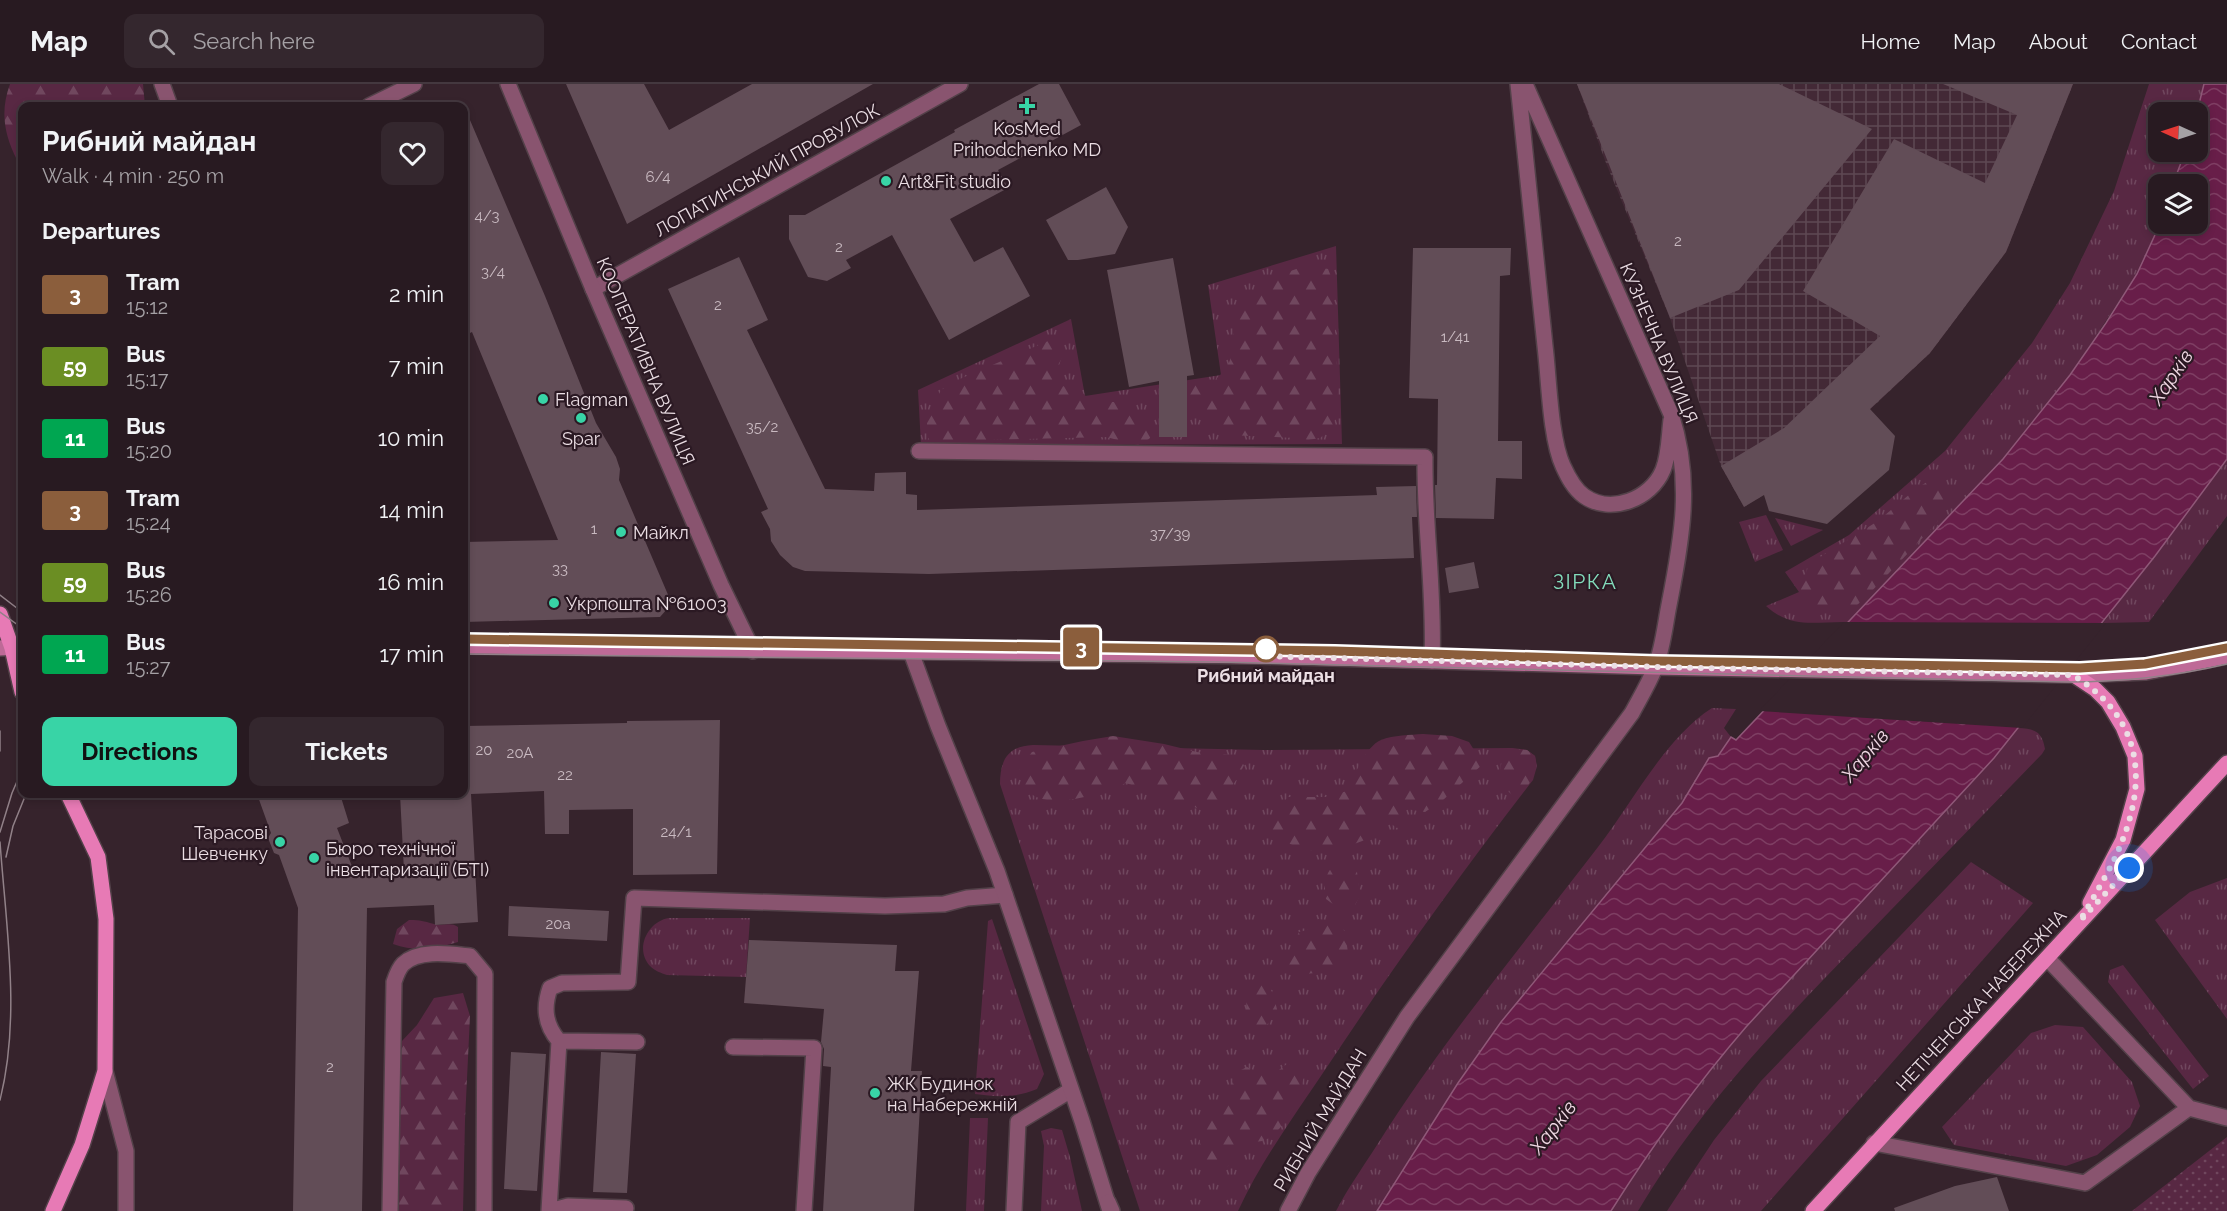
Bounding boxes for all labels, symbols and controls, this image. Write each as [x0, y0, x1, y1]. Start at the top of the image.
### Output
search box [124, 14, 544, 68]
text: Map [30, 25, 88, 58]
icon: search [145, 25, 178, 58]
text: Search here [193, 28, 315, 54]
text: Home [1861, 29, 1920, 54]
text: Map [1953, 29, 1996, 54]
text: About [2029, 29, 2088, 54]
text: Contact [2121, 29, 2197, 54]
marker: KosMed Prihodchenko MD [1018, 97, 1036, 115]
street label: ЛОПАТИНСЬКИЙ ПРОВУЛОК [651, 99, 883, 241]
north arrow [2148, 102, 2208, 162]
map controls [2148, 102, 2208, 234]
place label: KosMed Prihodchenko MD [953, 118, 1101, 160]
button: heart [381, 122, 444, 185]
text: Рибний майдан [42, 125, 256, 158]
text: Walk · 4 min · 250 m [42, 164, 224, 188]
house number: 6/4 [646, 168, 670, 186]
place label: Art&Fit studio [898, 171, 1011, 192]
marker: Art&Fit studio [879, 174, 893, 188]
button: layers [2148, 174, 2208, 234]
house number: 4/3 [475, 207, 499, 225]
text: Departures [42, 218, 160, 244]
house number: 2 [1674, 232, 1682, 250]
house number: 2 [835, 238, 843, 256]
street label: КООПЕРАТИВНА ВУЛИЦЯ [593, 254, 699, 468]
street label: КУЗНЕЧНА ВУЛИЦЯ [1616, 260, 1702, 426]
house number: 3/4 [481, 263, 505, 281]
text: Tram [126, 269, 180, 295]
text: 2 min [389, 281, 444, 307]
text: 3 [69, 282, 81, 307]
text: 15:12 [126, 295, 168, 319]
house number: 2 [714, 296, 722, 314]
house number: 1/41 [1441, 328, 1470, 346]
text: Bus [126, 341, 165, 367]
water label: Харків [2143, 345, 2198, 411]
text: 7 min [389, 353, 444, 379]
text: 59 [63, 354, 87, 379]
text: 15:17 [126, 367, 168, 391]
place label: Flagman [555, 389, 628, 410]
marker: Flagman [536, 392, 550, 406]
marker: Spar [574, 411, 588, 425]
text: Bus [126, 413, 165, 439]
house number: 35/2 [746, 418, 779, 436]
text: 10 min [378, 425, 444, 451]
text: 11 [65, 426, 85, 451]
place label: Spar [562, 428, 601, 449]
text: 15:20 [126, 439, 172, 463]
text: Tram [126, 485, 180, 511]
text: 14 min [379, 497, 444, 523]
text: 3 [69, 498, 81, 523]
text: 15:24 [126, 511, 171, 535]
house number: 1 [591, 520, 598, 538]
place label: Майкл [633, 522, 689, 543]
marker: Майкл [614, 525, 628, 539]
house number: 37/39 [1150, 525, 1190, 543]
text: Bus [126, 557, 165, 583]
house number: 33 [552, 560, 568, 578]
text: 16 min [378, 569, 444, 595]
district label: ЗІРКА [1553, 569, 1617, 594]
text: 59 [63, 570, 87, 595]
text: 15:26 [126, 583, 172, 607]
place label: Укрпошта №61003 [566, 593, 727, 614]
marker: Укрпошта №61003 [547, 596, 561, 610]
line badge: 3 [1062, 628, 1100, 666]
text: Bus [126, 629, 165, 655]
text: 3 [1075, 635, 1087, 660]
marker: Рибний майдан [1253, 636, 1279, 662]
text: 17 min [379, 641, 444, 667]
text: 11 [65, 642, 85, 667]
text: 15:27 [126, 655, 170, 679]
place label: Рибний майдан [1197, 665, 1335, 686]
button: Directions [42, 717, 237, 786]
button: Tickets [249, 717, 444, 786]
water label: Харків [1835, 724, 1894, 788]
house number: 20 [476, 741, 493, 759]
house number: 20А [507, 744, 533, 762]
house number: 22 [557, 766, 573, 784]
place label: Тарасові Шевченку [181, 822, 268, 864]
house number: 24/1 [660, 823, 692, 841]
marker: Тарасові Шевченку [273, 835, 287, 849]
place label: Бюро технічної інвентаризації (БТІ) [326, 838, 489, 880]
marker: Бюро технічної інвентаризації (БТІ) [307, 851, 321, 865]
your location [2114, 853, 2144, 883]
street label: НЕТІЧЕНСЬКА НАБЕРЕЖНА [1891, 905, 2071, 1095]
house number: 20а [545, 915, 571, 933]
street label: РИБНИЙ МАЙДАН [1269, 1045, 1371, 1195]
house number: 2 [326, 1058, 334, 1076]
place label: ЖК Будинок на Набережній [887, 1073, 1017, 1115]
marker: ЖК Будинок на Набережній [868, 1086, 882, 1100]
water label: Харків [1523, 1095, 1581, 1160]

